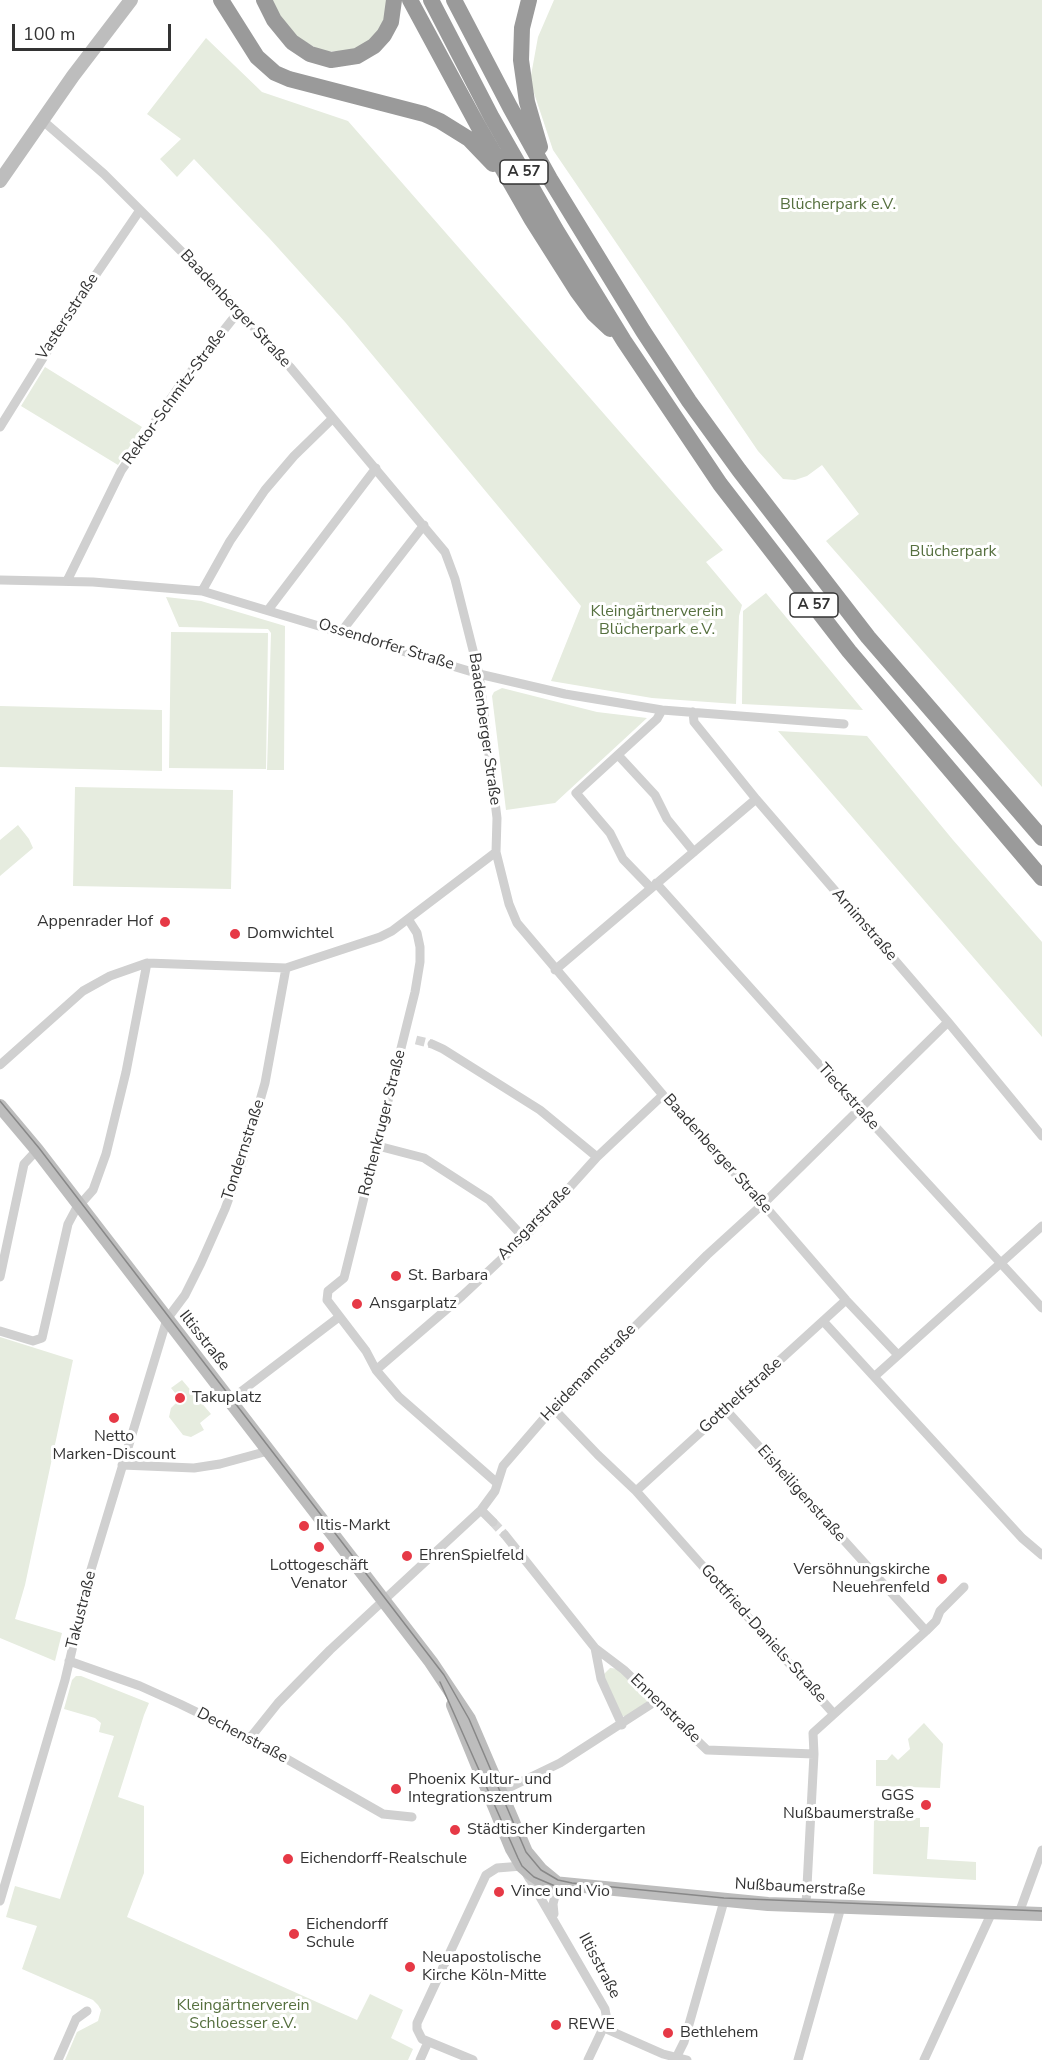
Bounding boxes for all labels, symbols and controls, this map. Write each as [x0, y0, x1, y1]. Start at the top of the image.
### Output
scale bar [15, 12, 174, 50]
text: 100 m [23, 22, 75, 46]
road number: A 57 [500, 160, 548, 184]
park label: Blücherpark e.V. [780, 195, 896, 215]
street label: Baadenberger Straße [176, 246, 294, 372]
street label: Vastersstraße [33, 270, 103, 364]
street label: Rektor-Schmitz-Straße [119, 325, 231, 469]
park label: Blücherpark [910, 542, 996, 562]
road number: A 57 [790, 593, 838, 617]
park label: Kleingärtnerverein Blücherpark e.V. [591, 602, 723, 640]
street label: Ossendorfer Straße [316, 615, 456, 675]
street label: Baadenberger Straße [464, 652, 504, 806]
street label: Arnimstraße [827, 885, 901, 965]
place label: Appenrader Hof [37, 912, 153, 932]
marker: Appenrader Hof [158, 915, 172, 929]
place label: Domwichtel [247, 924, 334, 944]
marker: Domwichtel [228, 927, 242, 941]
street label: Rothenkruger Straße [356, 1048, 410, 1198]
street label: Tieckstraße [813, 1060, 883, 1134]
street label: Baadenberger Straße [658, 1090, 776, 1218]
street label: Tondernstraße [219, 1097, 269, 1203]
street label: Ansgarstraße [494, 1181, 576, 1265]
place label: St. Barbara [408, 1266, 488, 1286]
marker: St. Barbara [389, 1269, 403, 1283]
place label: Ansgarplatz [369, 1294, 457, 1314]
marker: Ansgarplatz [350, 1297, 364, 1311]
street label: Iltisstraße [174, 1307, 234, 1375]
street label: Heidemannstraße [538, 1320, 640, 1426]
street label: Gotthelfstraße [696, 1354, 786, 1438]
place label: Takuplatz [192, 1388, 261, 1408]
marker: Takuplatz [173, 1391, 187, 1405]
marker: Netto Marken-Discount [107, 1411, 121, 1425]
place label: Netto Marken-Discount [52, 1427, 176, 1465]
street label: Eisheiligenstraße [753, 1442, 849, 1546]
place label: Iltis-Markt [316, 1516, 390, 1536]
marker: Iltis-Markt [297, 1519, 311, 1533]
marker: Lottogeschäft Venator [312, 1540, 326, 1554]
place label: EhrenSpielfeld [419, 1546, 524, 1566]
marker: EhrenSpielfeld [400, 1549, 414, 1563]
place label: Lottogeschäft Venator [270, 1556, 368, 1594]
place label: Versöhnungskirche Neuehrenfeld [794, 1560, 930, 1598]
street label: Gottfried-Daniels-Straße [696, 1561, 830, 1707]
street label: Takustraße [63, 1569, 101, 1651]
marker: Versöhnungskirche Neuehrenfeld [935, 1572, 949, 1586]
street label: Ennenstraße [626, 1671, 704, 1747]
street label: Dechenstraße [193, 1704, 291, 1768]
place label: Phoenix Kultur- und Integrationszentrum [408, 1770, 552, 1808]
marker: Phoenix Kultur- und Integrationszentrum [389, 1782, 403, 1796]
place label: GGS Nußbaumerstraße [783, 1786, 914, 1824]
marker: GGS Nußbaumerstraße [919, 1798, 933, 1812]
place label: Städtischer Kindergarten [467, 1820, 645, 1840]
marker: Städtischer Kindergarten [448, 1823, 462, 1837]
place label: Eichendorff-Realschule [300, 1849, 467, 1869]
marker: Eichendorff-Realschule [281, 1852, 295, 1866]
street label: Nußbaumerstraße [734, 1875, 866, 1901]
place label: Vince und Vio [511, 1882, 610, 1902]
marker: Vince und Vio [492, 1885, 506, 1899]
place label: Eichendorff Schule [306, 1915, 388, 1953]
marker: Eichendorff Schule [287, 1927, 301, 1941]
street label: Iltisstraße [574, 1930, 624, 2002]
place label: Neuapostolische Kirche Köln-Mitte [422, 1948, 547, 1986]
marker: Neuapostolische Kirche Köln-Mitte [403, 1960, 417, 1974]
park label: Kleingärtnerverein Schloesser e.V. [177, 1996, 309, 2034]
place label: REWE [568, 2015, 615, 2035]
marker: REWE [549, 2018, 563, 2032]
place label: Bethlehem [680, 2023, 758, 2043]
marker: Bethlehem [661, 2026, 675, 2040]

